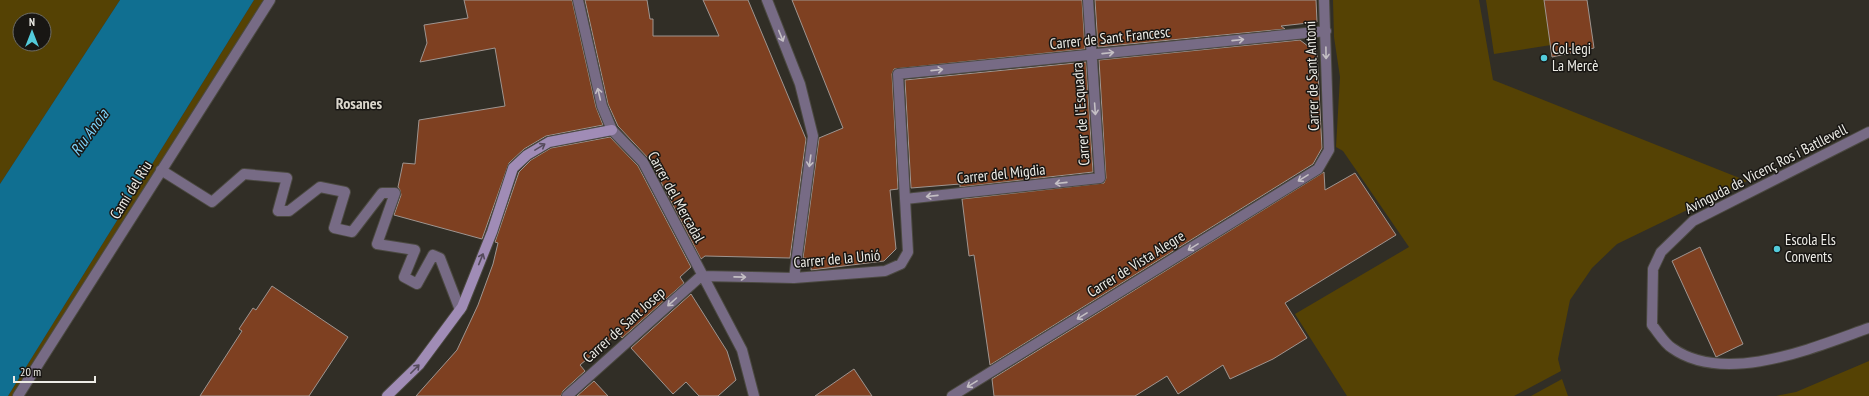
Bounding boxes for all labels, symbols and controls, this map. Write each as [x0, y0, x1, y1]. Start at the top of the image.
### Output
north arrow [12, 12, 52, 52]
text: N [29, 15, 35, 29]
street label: Carrer de Sant Antoni [1300, 21, 1323, 131]
street label: Carrer de Sant Francesc [1049, 22, 1172, 53]
one-way arrow [778, 30, 785, 42]
one-way arrow [1231, 36, 1244, 44]
place label: Col·legi La Mercè [1552, 39, 1598, 75]
one-way arrow [1322, 46, 1330, 59]
one-way arrow [1101, 50, 1114, 57]
marker: Col·legi La Mercè [1539, 53, 1549, 63]
street label: Carrer de l'Esquadra [1067, 62, 1094, 166]
one-way arrow [930, 67, 943, 74]
one-way arrow [595, 87, 603, 100]
district label: Rosanes [336, 93, 383, 113]
one-way arrow [1092, 102, 1099, 115]
water label: Riu Anoia [65, 104, 113, 159]
street label: Avinguda de Vicenç Ros i Batllevell [1681, 119, 1851, 218]
one-way arrow [534, 143, 546, 151]
street label: Carrer del Mercadal [644, 148, 709, 246]
one-way arrow [806, 154, 814, 167]
street label: Camí del Riu [105, 157, 156, 222]
street label: Carrer del Migdia [956, 159, 1046, 188]
one-way arrow [1297, 175, 1309, 183]
one-way arrow [1055, 179, 1068, 186]
one-way arrow [926, 192, 939, 200]
street label: Carrer de Vista Alegre [1083, 226, 1188, 301]
place label: Escola Els Convents [1785, 230, 1836, 266]
one-way arrow [1188, 243, 1199, 251]
marker: Escola Els Convents [1772, 244, 1782, 254]
street label: Carrer de la Unió [793, 245, 881, 272]
one-way arrow [478, 253, 486, 265]
one-way arrow [733, 273, 746, 280]
street label: Carrer de Sant Josep [578, 283, 669, 367]
one-way arrow [667, 297, 678, 306]
one-way arrow [1076, 312, 1088, 320]
scale bar [14, 358, 95, 384]
text: 20 m [20, 364, 41, 379]
one-way arrow [410, 364, 420, 374]
one-way arrow [967, 380, 978, 388]

